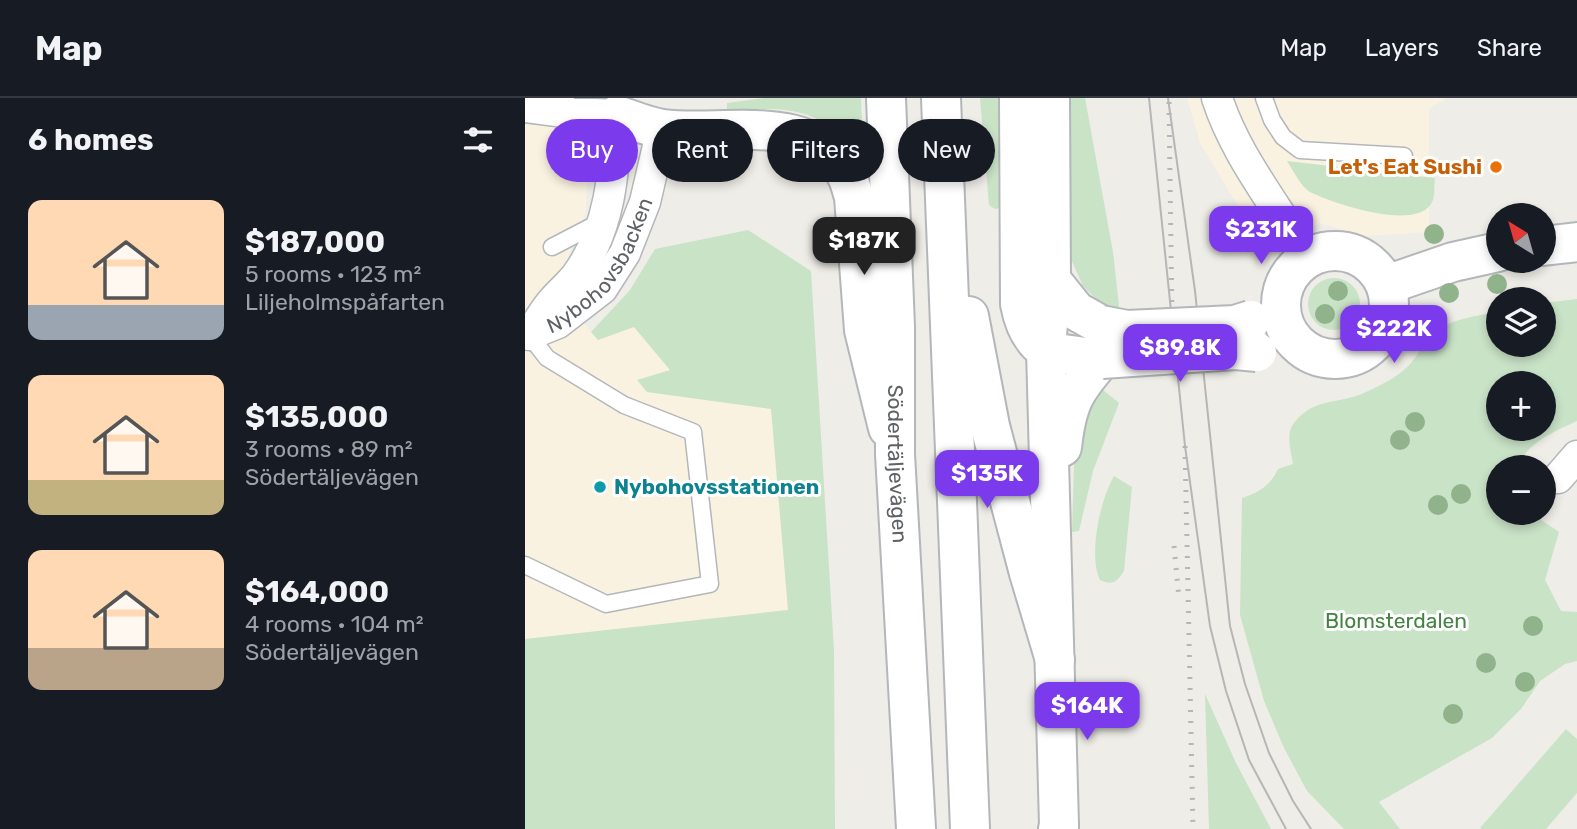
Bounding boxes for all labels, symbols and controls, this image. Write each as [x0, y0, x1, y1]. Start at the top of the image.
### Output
text: Map [35, 29, 103, 68]
text: Map [1280, 34, 1327, 62]
text: Layers [1365, 34, 1439, 62]
text: Share [1477, 34, 1542, 62]
chip: Buy [546, 119, 638, 182]
chip: Rent [652, 119, 753, 182]
chip: Filters [767, 119, 884, 182]
chip: New [898, 119, 995, 182]
icon: filters [459, 121, 497, 159]
text: 6 homes [28, 122, 154, 158]
place label: Let's Eat Sushi [1328, 154, 1482, 179]
marker: Let's Eat Sushi [1488, 159, 1504, 175]
street label: Nybohovsbacken [543, 194, 657, 338]
north arrow [1486, 203, 1556, 273]
map controls [1486, 203, 1556, 525]
pin: $231K [1212, 206, 1310, 266]
text: $231K [1225, 215, 1297, 243]
pin: $187K [815, 218, 913, 277]
text: $187,000 [245, 224, 385, 260]
text: $187K [829, 226, 899, 254]
icon: home [84, 228, 168, 312]
text: 5 rooms · 123 m² [245, 260, 421, 288]
button: layers [1486, 287, 1556, 357]
text: Liljeholmspåfarten [245, 288, 445, 316]
pin: $222K [1345, 306, 1443, 365]
text: $222K [1356, 314, 1432, 342]
pin: $89.8K [1123, 324, 1237, 384]
text: $89.8K [1139, 333, 1221, 361]
button: + [1486, 371, 1556, 441]
street label: Södertäljevägen [883, 384, 913, 544]
text: $135,000 [245, 399, 388, 435]
icon: home [84, 403, 168, 487]
text: 3 rooms · 89 m² [245, 435, 413, 463]
pin: $135K [938, 450, 1036, 510]
button: − [1486, 455, 1556, 525]
text: $135K [951, 459, 1023, 487]
text: Södertäljevägen [245, 463, 419, 491]
place label: Nybohovsstationen [614, 474, 819, 499]
marker: Nybohovsstationen [592, 479, 608, 495]
text: $164,000 [245, 574, 389, 610]
icon: home [84, 578, 168, 662]
park label: Blomsterdalen [1325, 608, 1467, 633]
text: 4 rooms · 104 m² [245, 610, 424, 638]
text: Södertäljevägen [245, 638, 419, 666]
pin: $164K [1038, 682, 1136, 742]
text: $164K [1051, 691, 1123, 719]

